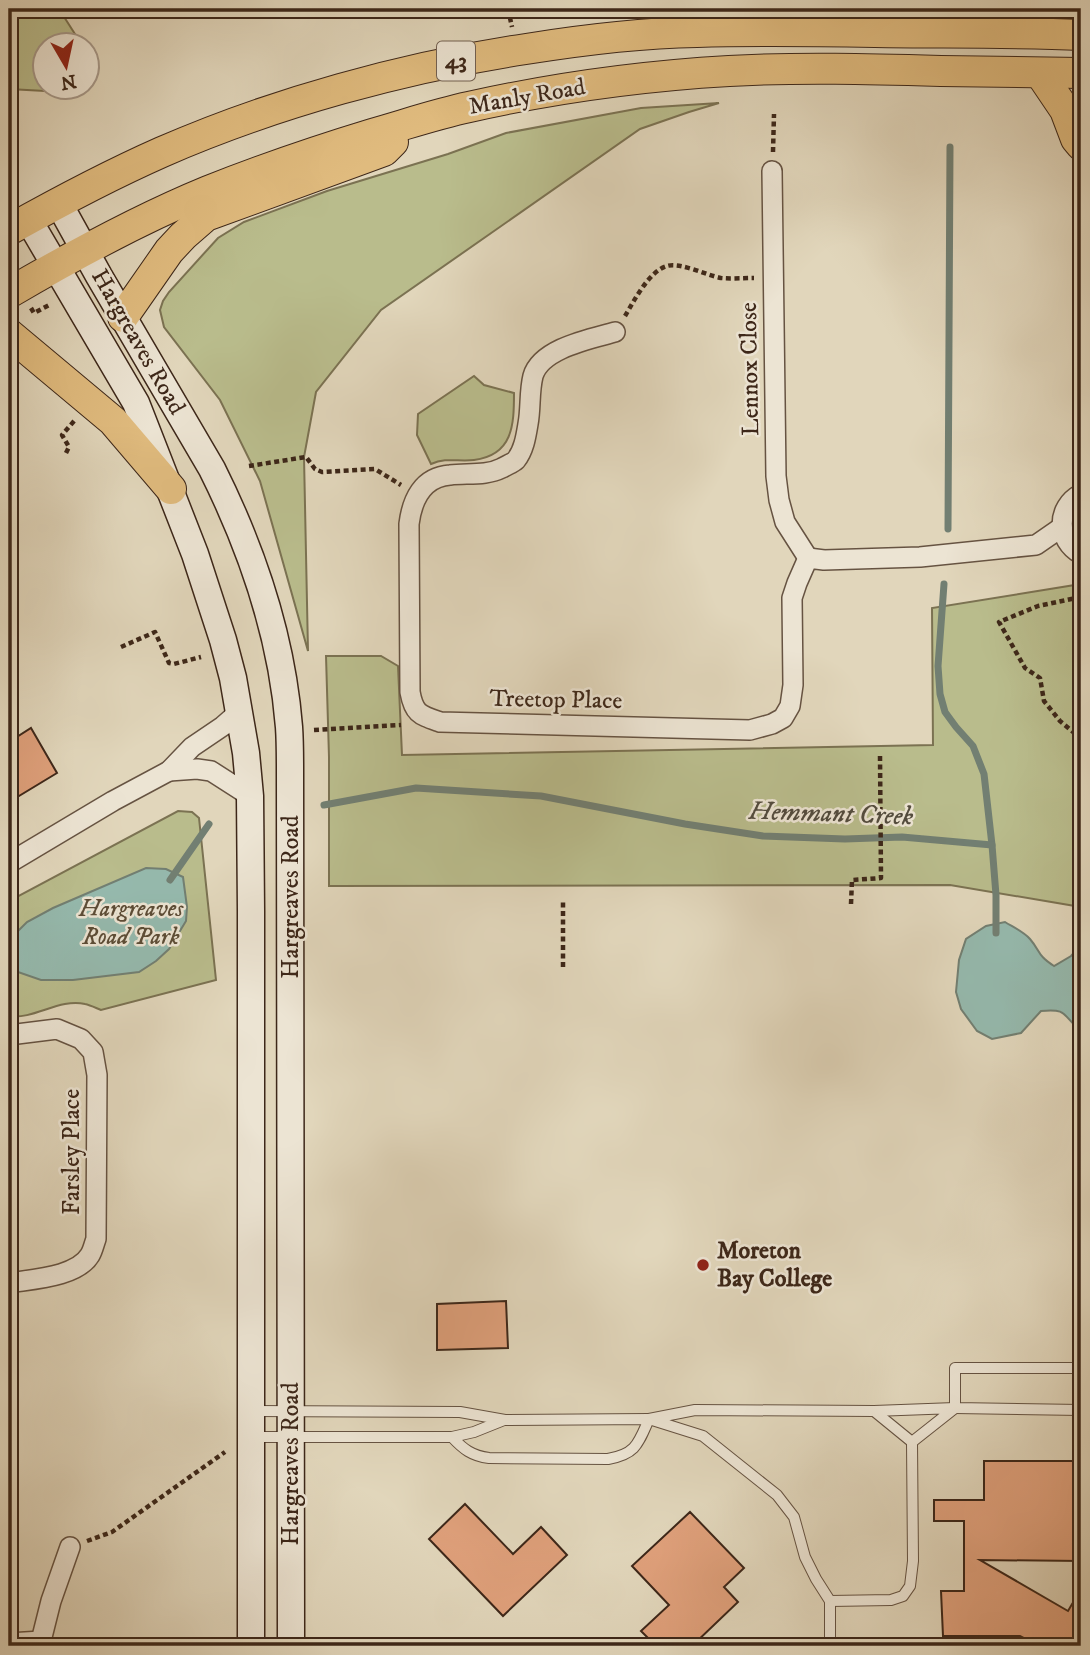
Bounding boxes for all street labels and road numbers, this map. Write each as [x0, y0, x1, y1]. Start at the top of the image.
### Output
road number: 43 [437, 41, 475, 80]
street label: Manly Road [466, 72, 588, 122]
street label: Hargreaves Road [84, 264, 192, 420]
street label: Lennox Close [734, 302, 766, 436]
street label: Treetop Place [489, 684, 623, 716]
street label: Hargreaves Road [276, 815, 306, 979]
street label: Farsley Place [57, 1089, 87, 1215]
street label: Hargreaves Road [276, 1382, 306, 1546]

